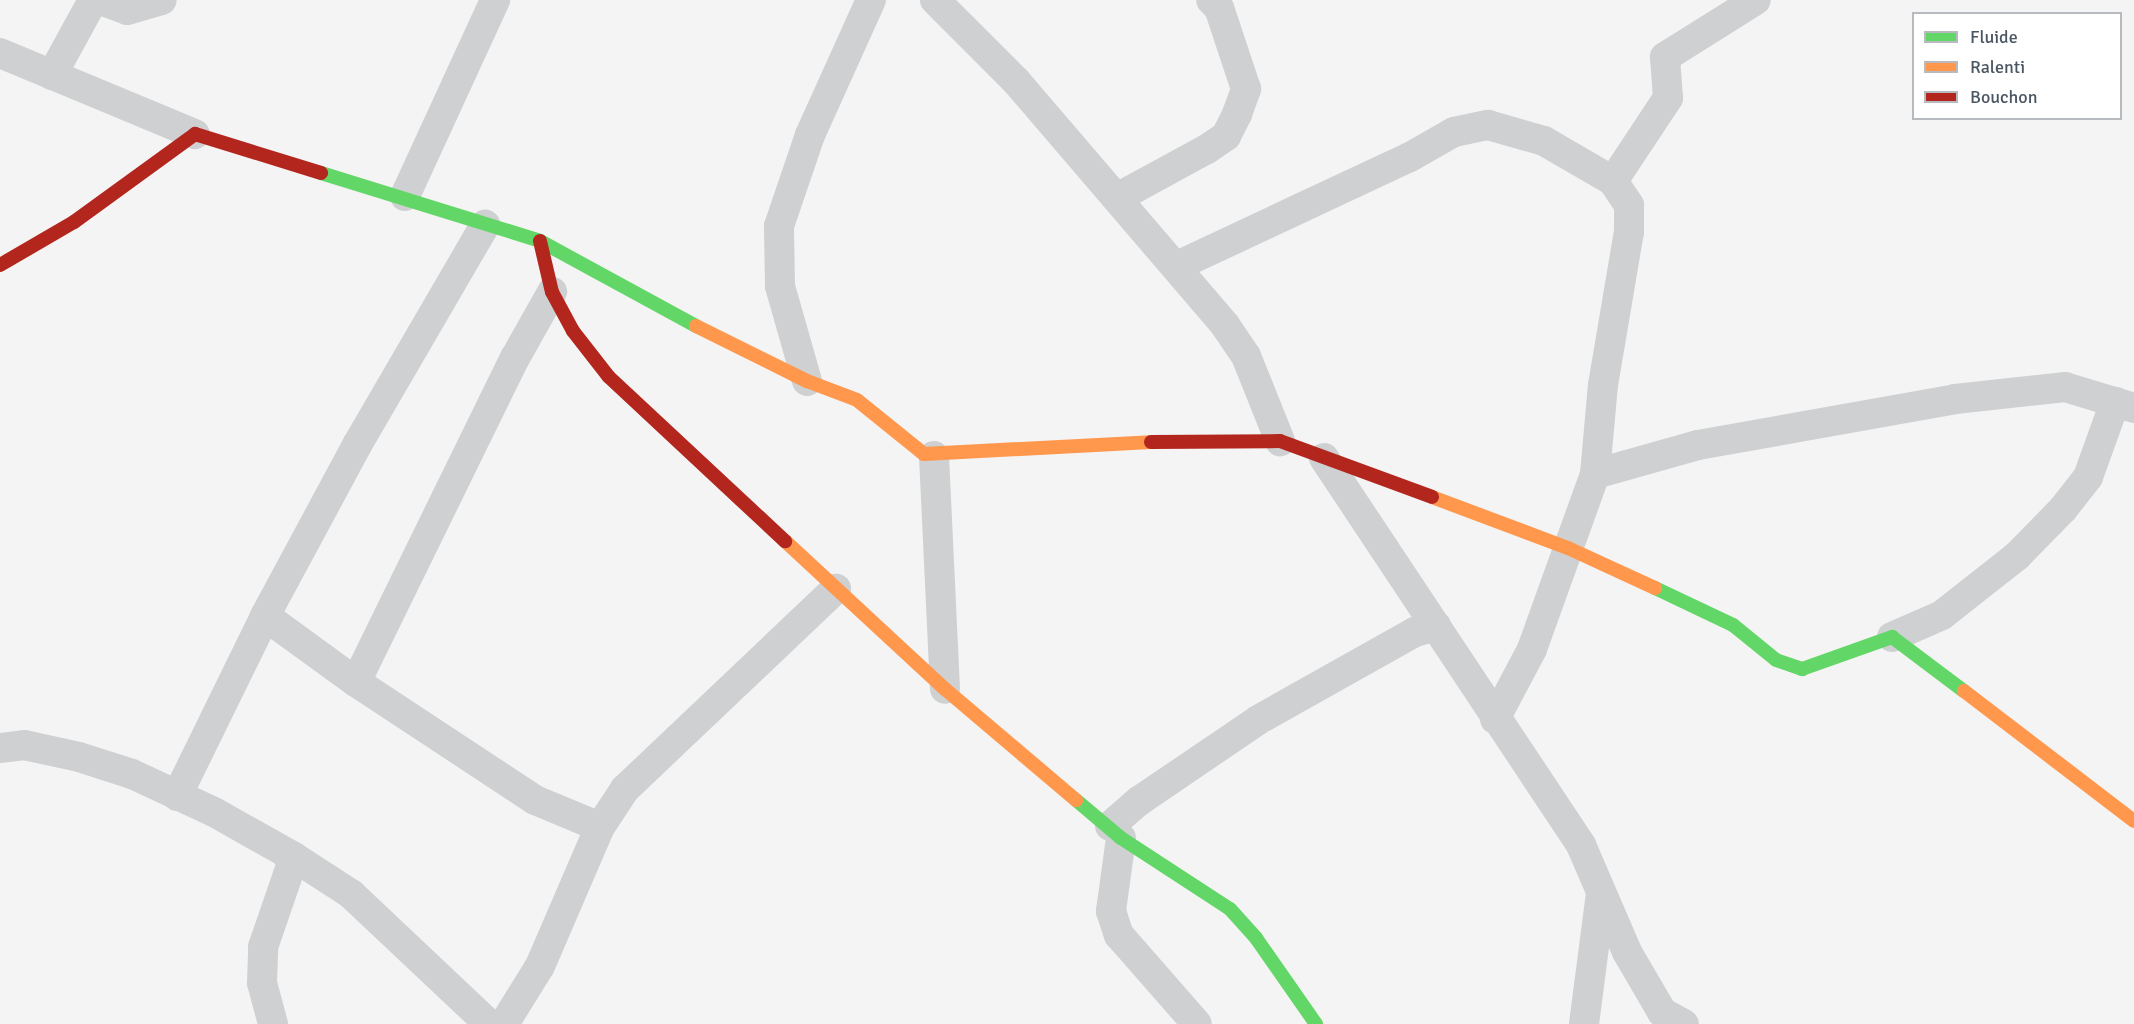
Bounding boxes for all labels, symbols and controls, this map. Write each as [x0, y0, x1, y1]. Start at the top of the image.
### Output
legend [1912, 12, 2122, 120]
text: Fluide [1970, 26, 2018, 48]
text: Ralenti [1970, 56, 2025, 78]
text: Bouchon [1970, 86, 2038, 108]

